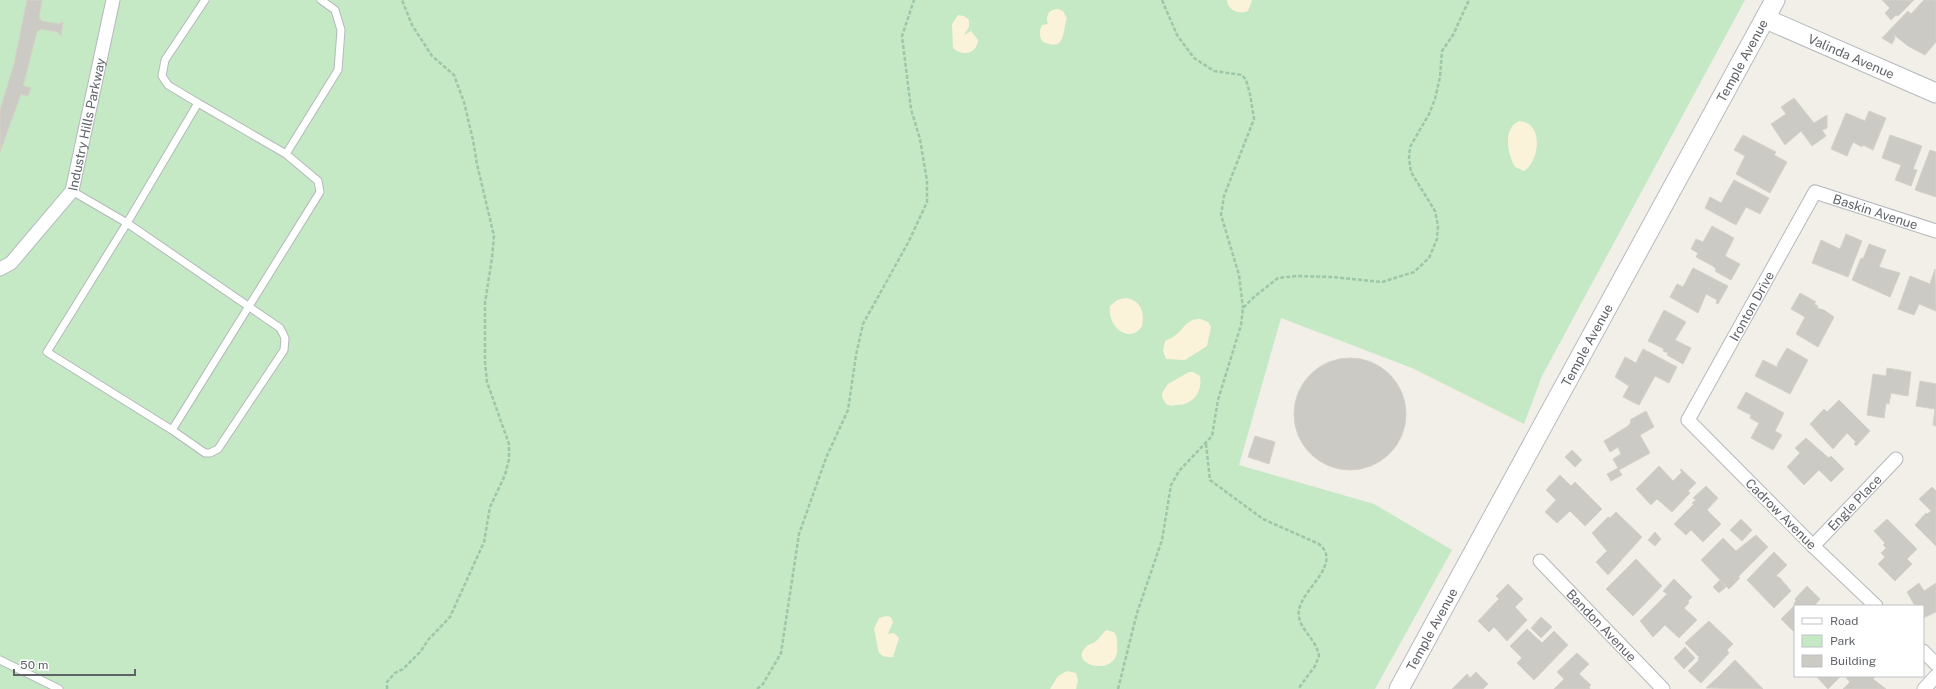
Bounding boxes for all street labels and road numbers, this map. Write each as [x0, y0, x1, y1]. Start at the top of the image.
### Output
street label: Temple Avenue [1713, 17, 1771, 104]
street label: Valinda Avenue [1806, 31, 1897, 82]
street label: Industry Hills Parkway [65, 56, 108, 192]
street label: Baskin Avenue [1831, 191, 1920, 232]
street label: Ironton Drive [1726, 269, 1777, 343]
street label: Temple Avenue [1558, 301, 1615, 389]
street label: Engle Place [1824, 472, 1884, 534]
street label: Cadrow Avenue [1742, 475, 1820, 553]
street label: Temple Avenue [1403, 585, 1460, 673]
street label: Bandon Avenue [1564, 586, 1640, 664]

